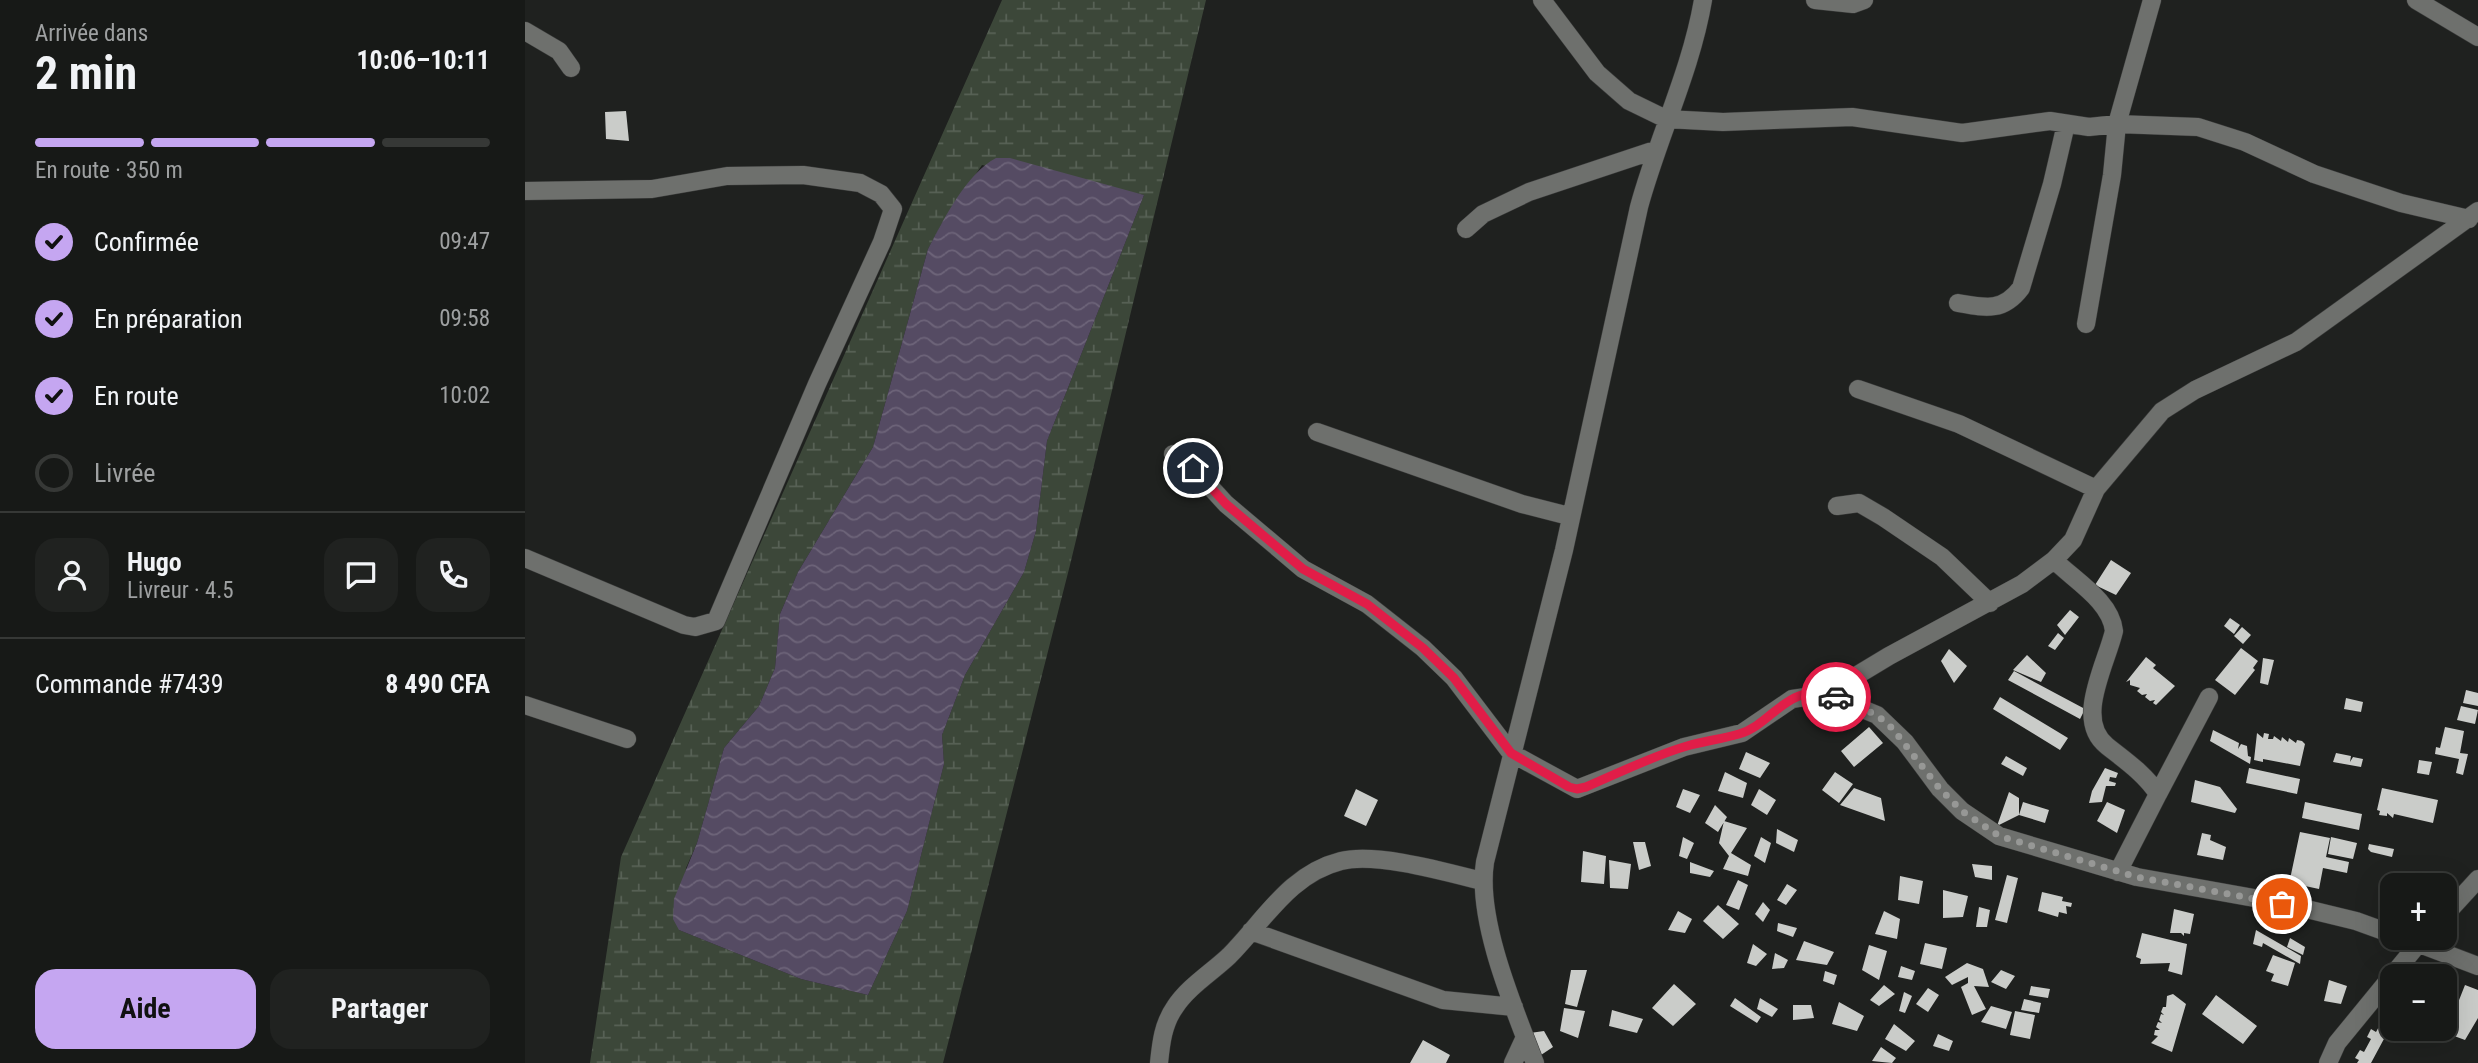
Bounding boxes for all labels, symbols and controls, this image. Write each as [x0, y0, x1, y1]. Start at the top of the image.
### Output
text: Arrivée dans [35, 20, 148, 47]
text: 10:06–10:11 [356, 45, 490, 75]
text: 2 min [35, 46, 137, 100]
text: En route · 350 m [35, 157, 183, 184]
icon: check [35, 223, 73, 261]
text: Confirmée [94, 227, 199, 257]
text: 09:47 [439, 228, 490, 255]
icon: check [35, 300, 73, 338]
text: En préparation [94, 304, 243, 334]
text: 09:58 [439, 305, 490, 332]
icon: check [35, 377, 73, 415]
text: En route [94, 381, 179, 411]
text: 10:02 [439, 382, 490, 409]
pin [1163, 438, 1223, 498]
icon: home [1174, 449, 1212, 487]
text: Livrée [94, 458, 156, 488]
button: person [35, 538, 109, 612]
button: chat [324, 538, 398, 612]
button: phone [416, 538, 490, 612]
text: Hugo [127, 547, 182, 577]
text: Livreur · 4.5 [127, 577, 234, 604]
courier [1801, 662, 1871, 732]
text: Commande #7439 [35, 669, 224, 699]
text: 8 490 CFA [385, 669, 490, 699]
icon: car [1817, 678, 1855, 716]
map controls [2380, 873, 2457, 1041]
button: + [2380, 873, 2457, 950]
pin [2252, 874, 2312, 934]
icon: bag [2263, 885, 2301, 923]
button: − [2380, 964, 2457, 1041]
button: Aide [35, 969, 256, 1049]
button: Partager [270, 969, 490, 1049]

